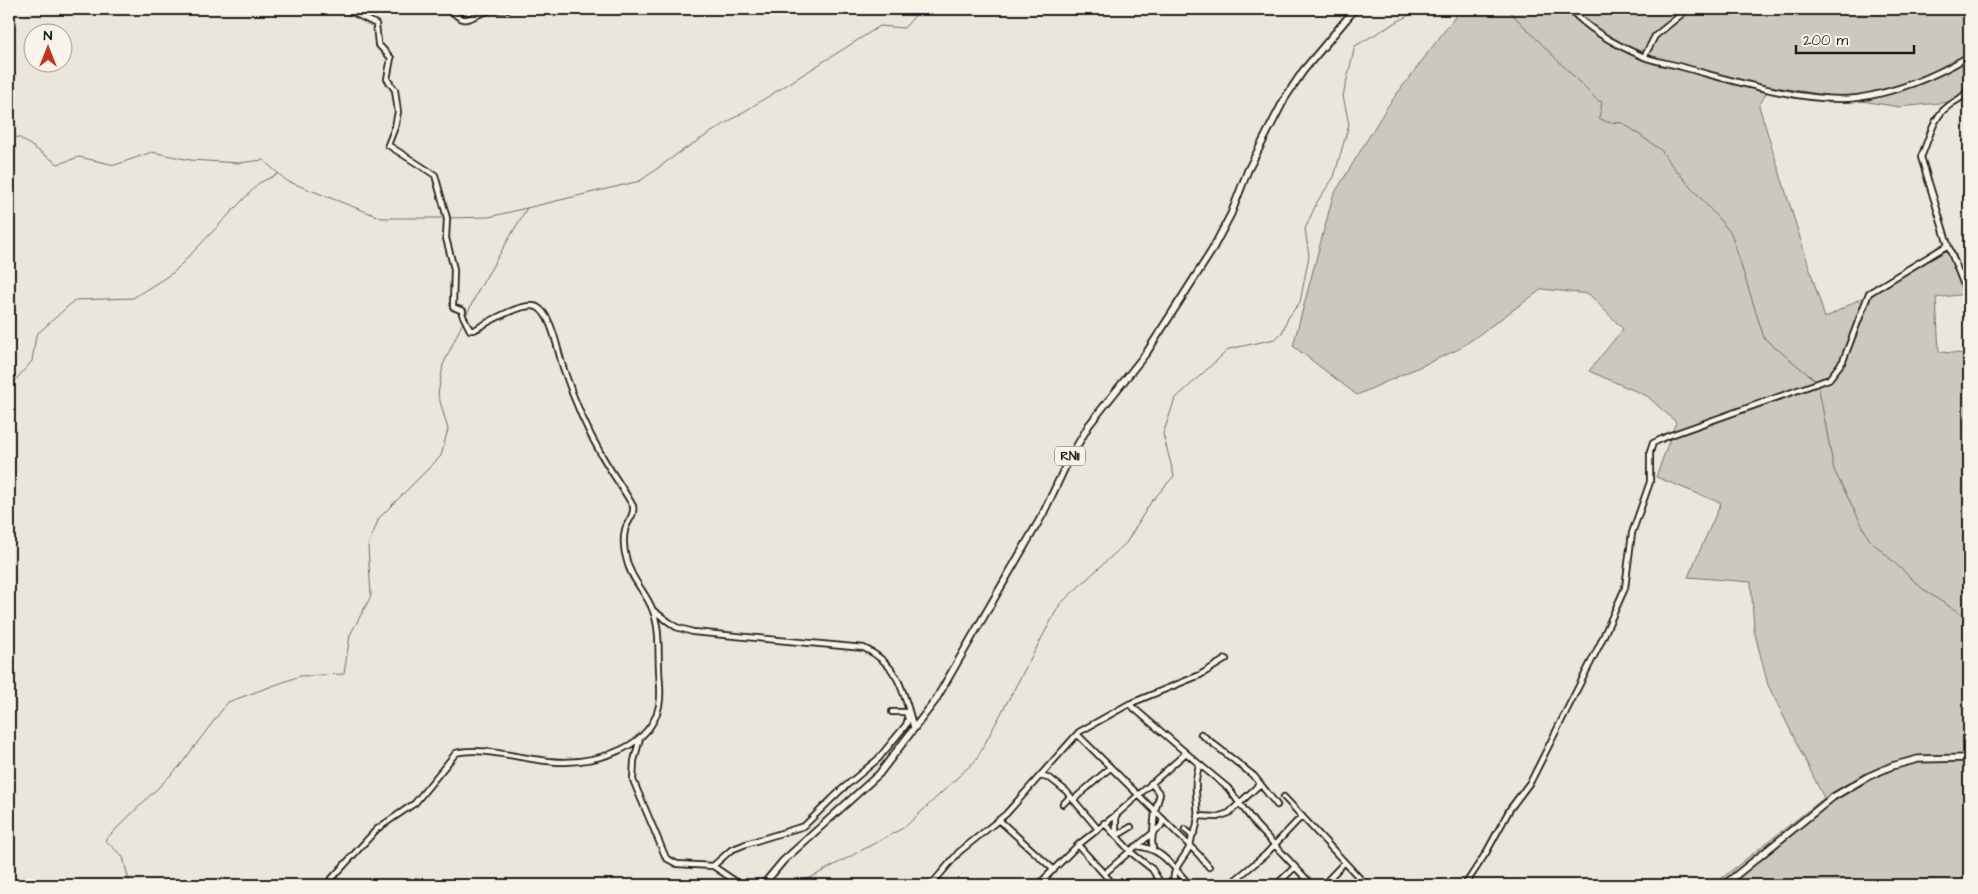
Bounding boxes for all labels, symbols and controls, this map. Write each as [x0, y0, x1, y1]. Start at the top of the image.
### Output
north arrow [22, 22, 72, 72]
scale bar [1796, 22, 1913, 54]
text: N [44, 26, 53, 46]
text: 200 m [1803, 30, 1849, 51]
road number: RN11 [1055, 446, 1085, 466]

